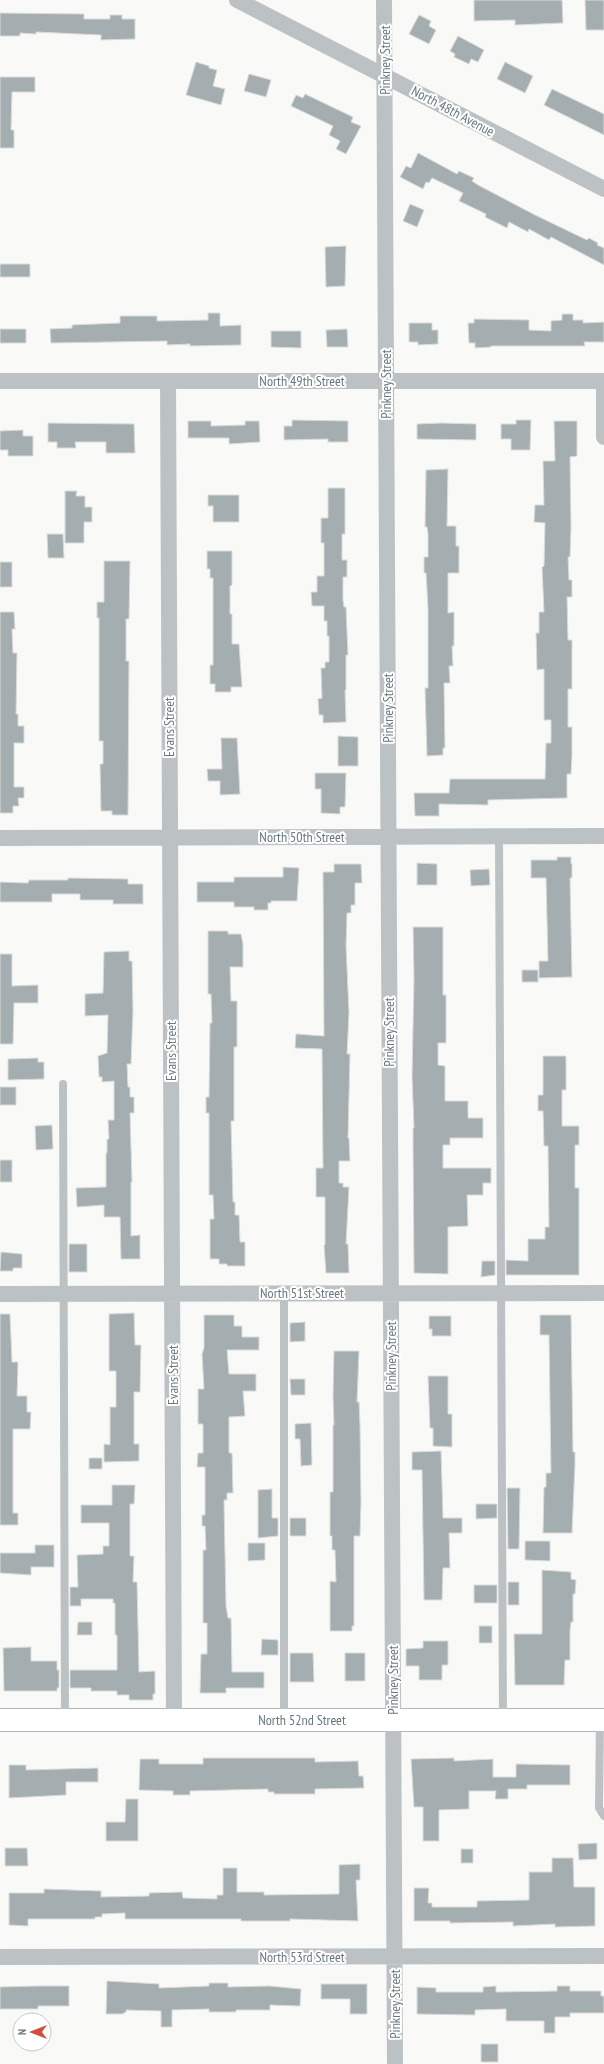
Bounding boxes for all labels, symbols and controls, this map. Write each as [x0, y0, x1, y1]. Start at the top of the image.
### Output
street label: Pinkney Street [376, 25, 394, 95]
street label: North 48th Avenue [408, 82, 498, 140]
street label: Pinkney Street [377, 349, 395, 419]
street label: North 49th Street [259, 372, 345, 390]
street label: Pinkney Street [379, 673, 397, 743]
street label: Evans Street [160, 697, 178, 757]
street label: North 50th Street [259, 828, 345, 846]
street label: Pinkney Street [380, 997, 398, 1067]
street label: Evans Street [162, 1021, 180, 1081]
street label: North 51st Street [260, 1284, 344, 1302]
street label: Pinkney Street [382, 1321, 400, 1391]
street label: Evans Street [164, 1345, 182, 1405]
street label: Pinkney Street [384, 1645, 402, 1715]
street label: North 52nd Street [258, 1711, 346, 1729]
street label: North 53rd Street [259, 1948, 345, 1966]
street label: Pinkney Street [386, 1969, 404, 2039]
north arrow [12, 2012, 52, 2052]
text: N [15, 2029, 29, 2035]

